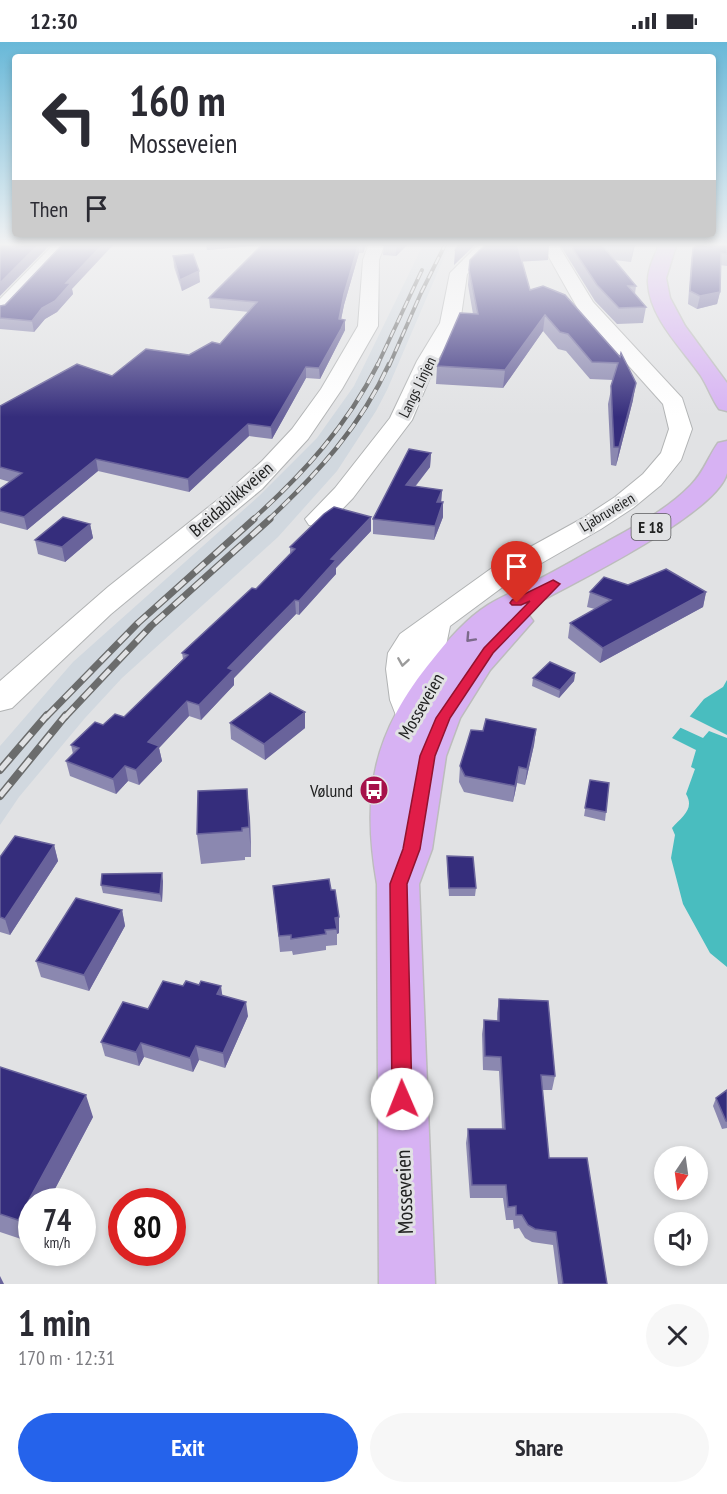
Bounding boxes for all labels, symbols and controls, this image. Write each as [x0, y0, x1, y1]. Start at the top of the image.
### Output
text: 12:30 [30, 7, 78, 35]
text: 160 m [129, 73, 226, 128]
icon: left [30, 78, 108, 156]
text: Mosseveien [129, 126, 237, 160]
icon: arrive [80, 192, 113, 225]
text: Then [30, 195, 68, 223]
street label: Langs Linjen [394, 353, 440, 421]
street label: Breidablikkveien [184, 456, 278, 542]
street label: Ljabruveien [576, 488, 638, 536]
road number: E 18 [632, 514, 670, 540]
pin [491, 541, 542, 603]
icon: arrive [500, 550, 533, 583]
one-way arrow [466, 630, 477, 641]
one-way arrow [397, 657, 410, 667]
street label: Mosseveien [393, 669, 449, 743]
bus stop icon: Vølund [358, 774, 390, 806]
place label: Vølund [309, 779, 353, 802]
position arrow [370, 1067, 434, 1131]
north arrow [654, 1146, 708, 1200]
map controls [654, 1146, 708, 1266]
street label: Mosseveien [389, 1149, 419, 1235]
speed limit sign: 80 [108, 1188, 186, 1266]
text: 74 [43, 1200, 71, 1239]
button: sound [654, 1212, 708, 1266]
text: km/h [44, 1233, 70, 1252]
text: 1 min [18, 1299, 91, 1346]
button: close [646, 1304, 709, 1367]
text: 170 m · 12:31 [18, 1345, 115, 1371]
button: Exit [18, 1413, 358, 1482]
button: Share [370, 1413, 709, 1482]

